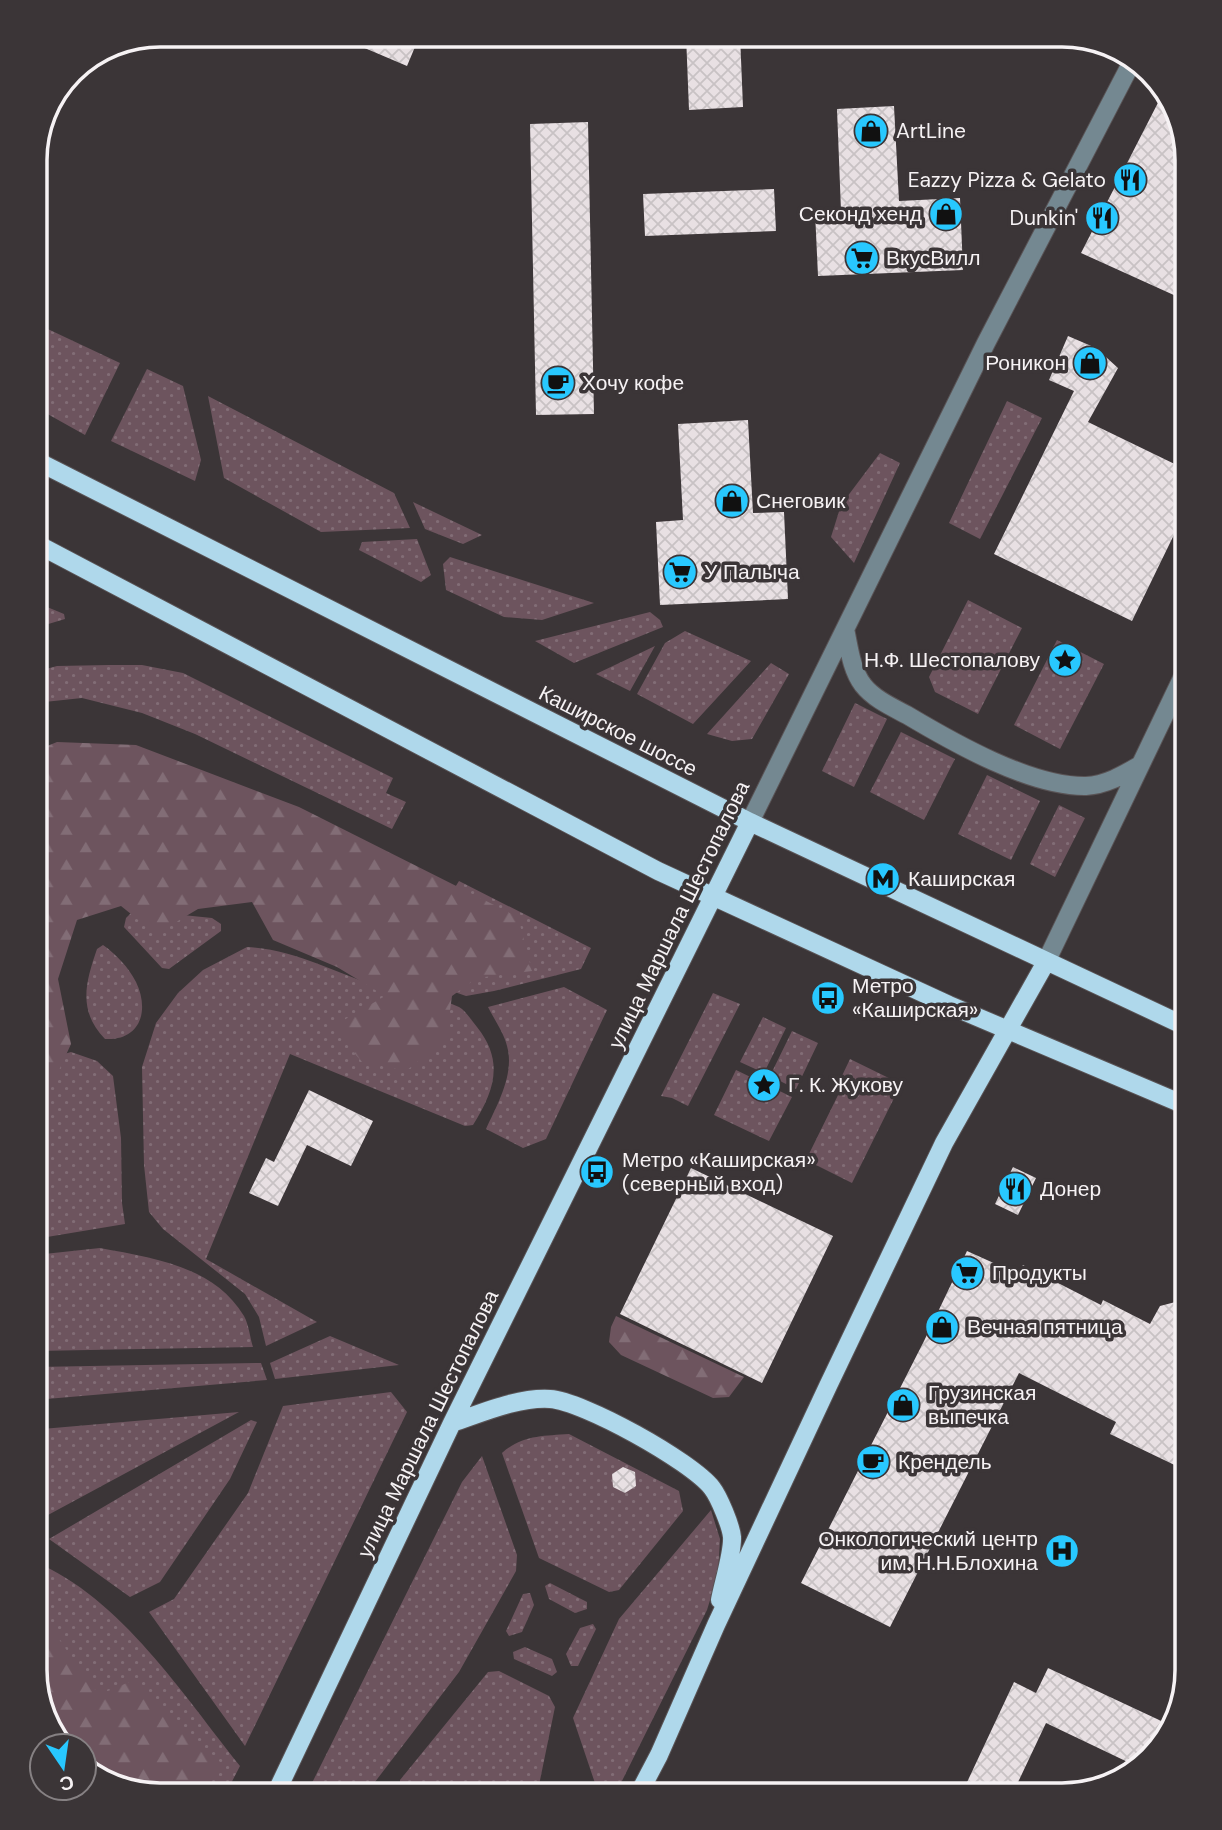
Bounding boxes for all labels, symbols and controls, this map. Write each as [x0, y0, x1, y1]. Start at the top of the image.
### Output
shop icon: ArtLine [852, 112, 890, 150]
place label: ArtLine [896, 117, 966, 145]
restaurant icon: Eazzy Pizza & Gelato [1111, 161, 1149, 199]
place label: Eazzy Pizza & Gelato [908, 166, 1106, 194]
shop icon: Секонд хенд [927, 195, 965, 233]
restaurant icon: Dunkin' [1083, 199, 1121, 237]
place label: Секонд хенд [799, 200, 922, 228]
place label: Dunkin' [1009, 204, 1078, 232]
supermarket icon: ВкусВилл [843, 239, 881, 277]
place label: ВкусВилл [886, 244, 980, 272]
shop icon: Роникон [1071, 344, 1109, 382]
place label: Роникон [985, 349, 1066, 377]
cafe icon: Хочу кофе [539, 364, 577, 402]
place label: Хочу кофе [582, 369, 684, 397]
shop icon: Снеговик [713, 482, 751, 520]
place label: Снеговик [756, 487, 846, 515]
supermarket icon: У Палыча [661, 553, 699, 591]
place label: У Палыча [704, 558, 800, 586]
place icon: Н.Ф. Шестопалову [1046, 641, 1084, 679]
place label: Н.Ф. Шестопалову [864, 646, 1040, 674]
street label: Каширское шоссе [534, 679, 702, 783]
street label: улица Маршала Шестопалова [602, 776, 756, 1054]
metro station icon: Каширская [864, 860, 902, 898]
place label: Каширская [908, 865, 1015, 893]
place label: Метро «Каширская» [852, 972, 978, 1024]
bus stop icon: Метро «Каширская» [809, 979, 847, 1017]
place icon: Г. К. Жукову [745, 1066, 783, 1104]
place label: Г. К. Жукову [788, 1071, 904, 1099]
place label: Метро «Каширская» (северный вход) [622, 1146, 816, 1198]
bus stop icon: Метро «Каширская» (северный вход) [578, 1153, 616, 1191]
restaurant icon: Донер [996, 1170, 1034, 1208]
place label: Донер [1040, 1175, 1101, 1203]
supermarket icon: Продукты [948, 1254, 986, 1292]
place label: Продукты [992, 1259, 1087, 1287]
street label: улица Маршала Шестопалова [351, 1285, 505, 1563]
shop icon: Вечная пятница [923, 1308, 961, 1346]
place label: Вечная пятница [967, 1313, 1123, 1341]
place label: Грузинская выпечка [928, 1379, 1036, 1431]
shop icon: Грузинская выпечка [884, 1386, 922, 1424]
cafe icon: Крендель [854, 1443, 892, 1481]
place label: Крендель [898, 1448, 992, 1476]
place label: Онкологический центр им. Н.Н.Блохина [818, 1525, 1038, 1577]
hospital icon: Онкологический центр им. Н.Н.Блохина [1043, 1532, 1081, 1570]
north arrow [28, 1732, 98, 1802]
text: С [57, 1769, 76, 1797]

